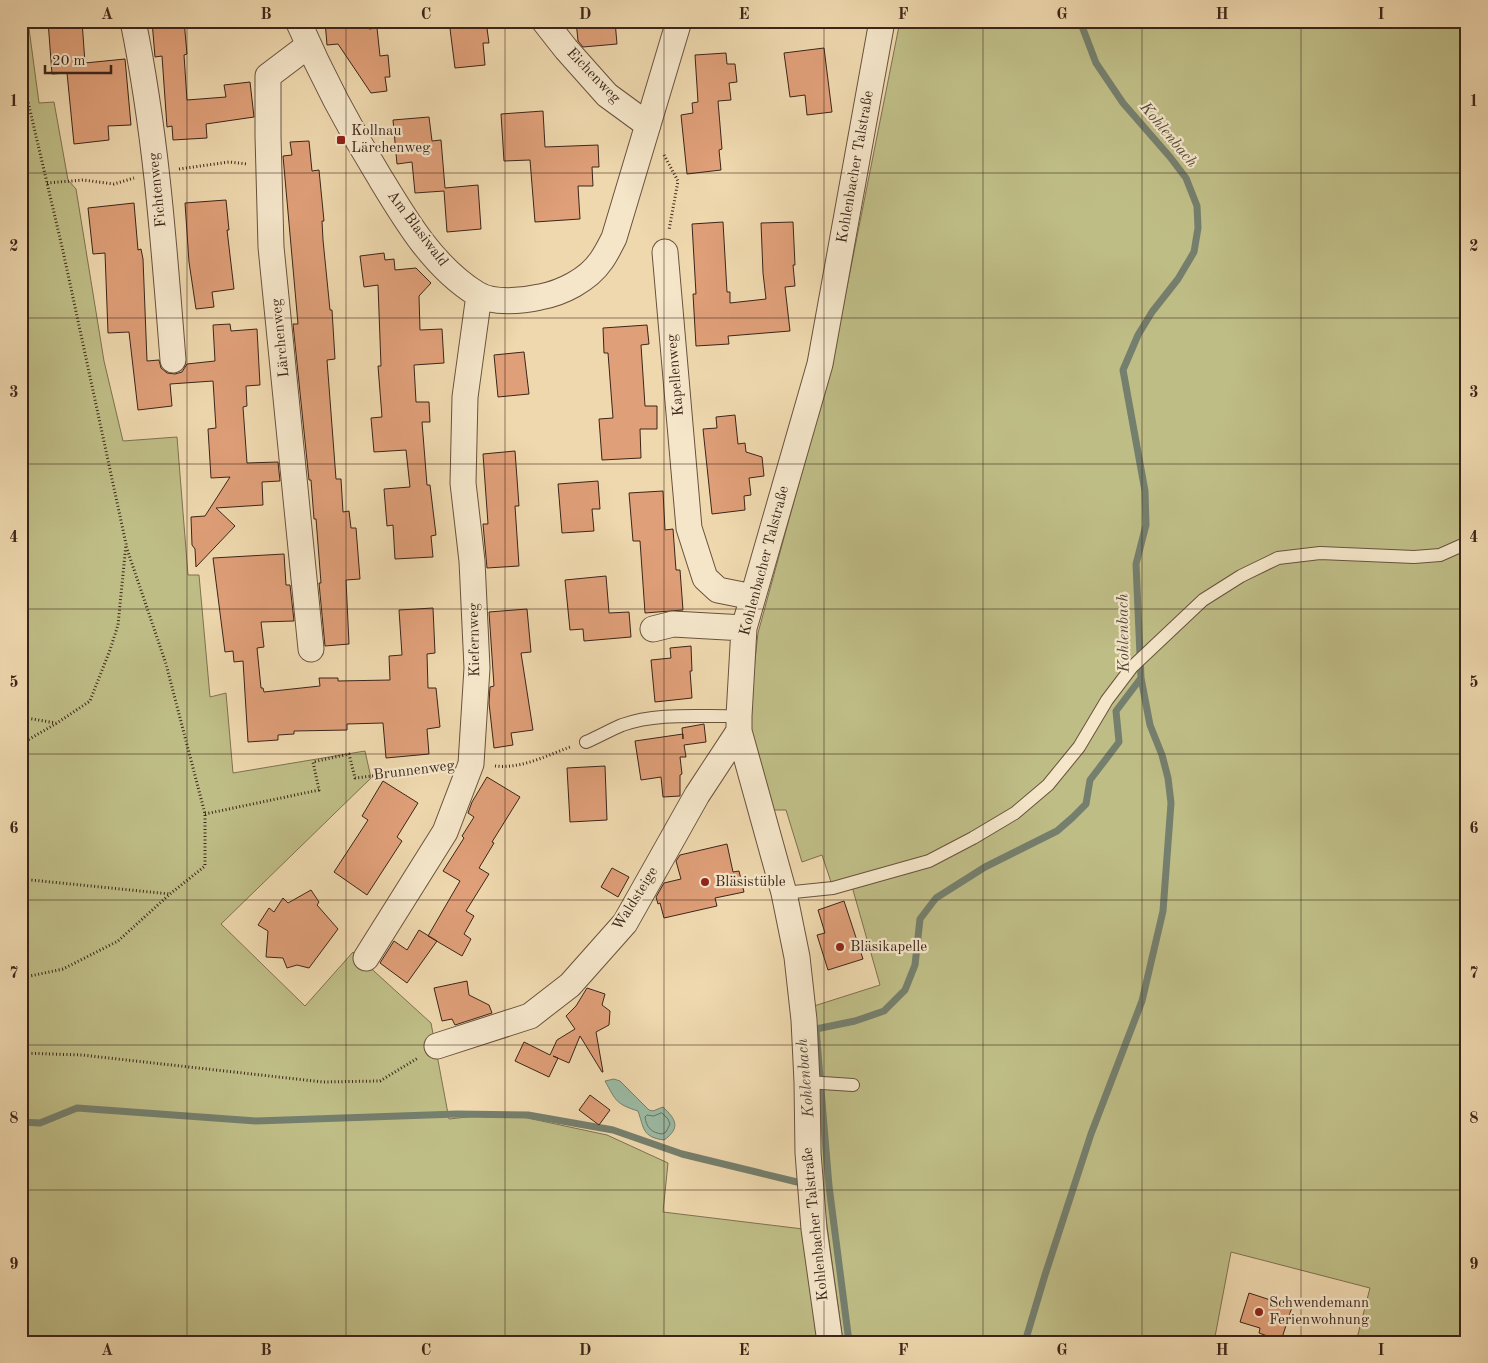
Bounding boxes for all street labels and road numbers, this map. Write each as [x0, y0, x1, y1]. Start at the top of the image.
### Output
street label: Eichenweg [563, 46, 623, 106]
street label: Kohlenbacher Talstraße [835, 90, 877, 244]
street label: Fichtenweg [147, 152, 169, 228]
street label: Am Blasiwald [384, 188, 450, 270]
street label: Lärchenweg [269, 298, 293, 378]
street label: Kapellenweg [665, 333, 687, 417]
street label: Kohlenbacher Talstraße [738, 484, 792, 638]
street label: Kiefernweg [467, 603, 483, 677]
street label: Brunnenweg [373, 759, 455, 783]
street label: Waldsteige [611, 864, 661, 933]
street label: Kohlenbacher Talstraße [800, 1146, 832, 1302]

